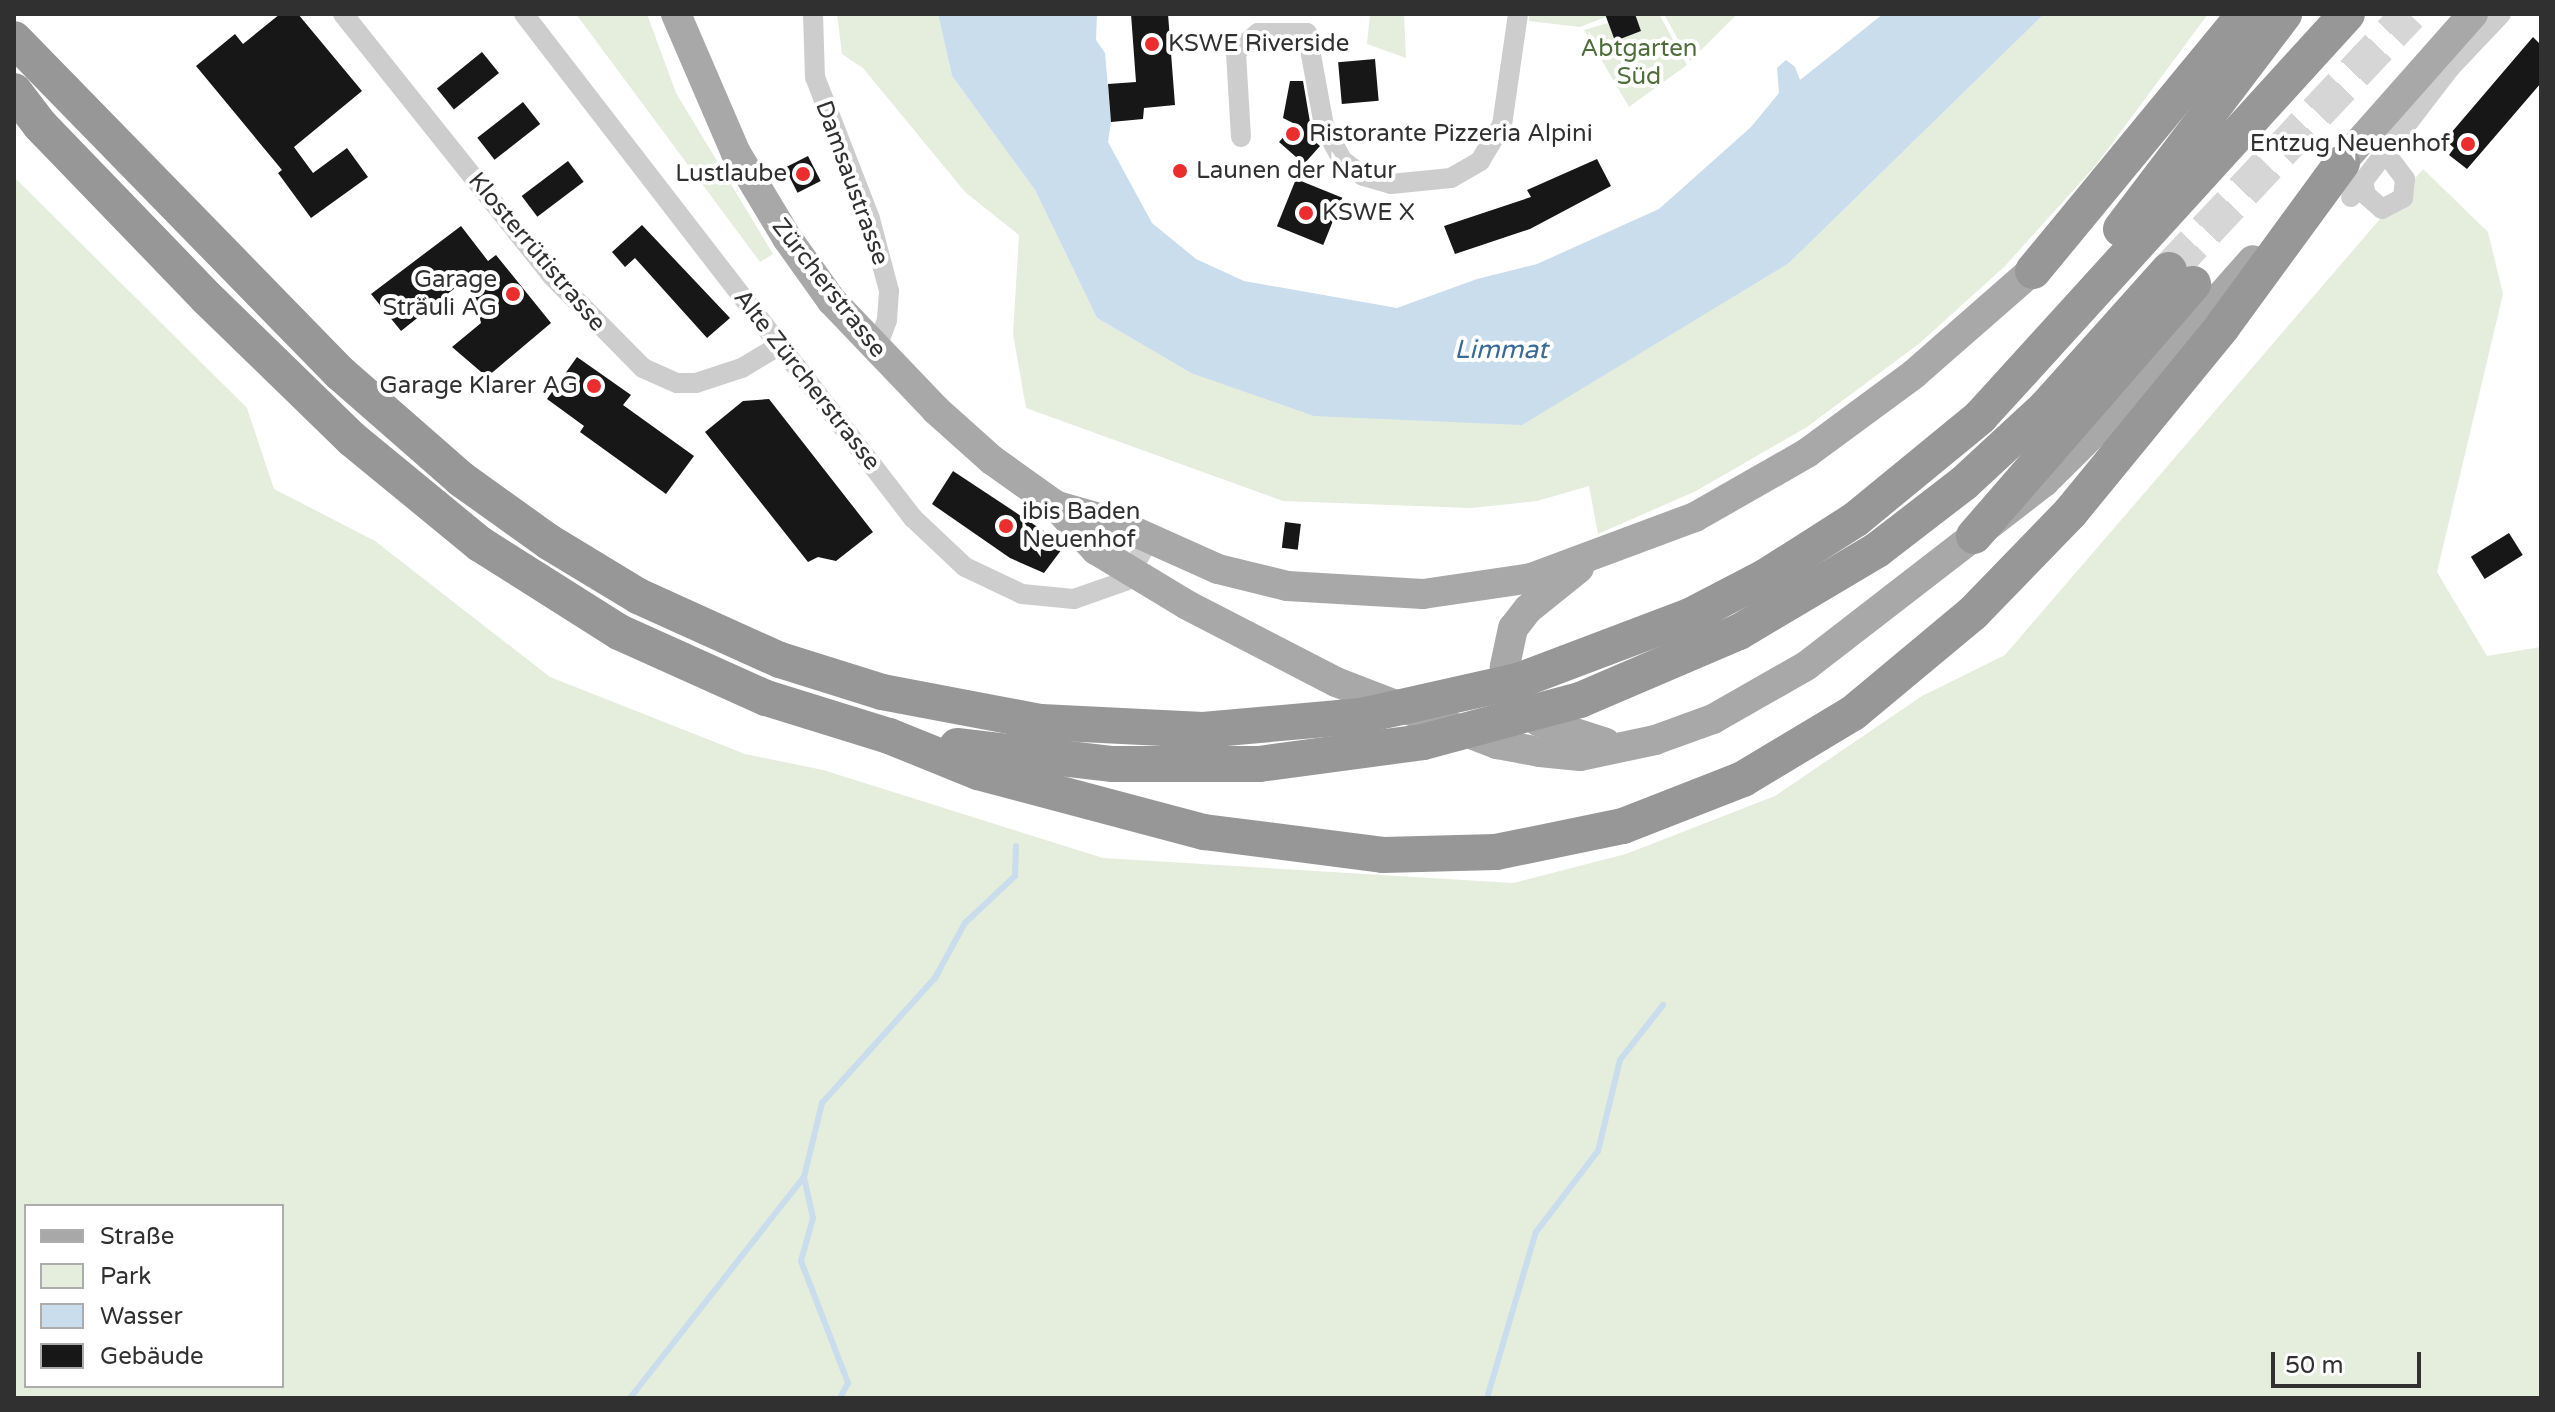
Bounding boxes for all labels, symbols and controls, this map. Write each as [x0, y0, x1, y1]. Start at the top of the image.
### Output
place label: KSWE Riverside [1168, 30, 1349, 58]
marker: KSWE Riverside [1143, 35, 1161, 53]
park label: Abtgarten Süd [1581, 35, 1697, 91]
street label: Damsaustrasse [809, 97, 895, 269]
place label: Ristorante Pizzeria Alpini [1309, 120, 1593, 148]
marker: Ristorante Pizzeria Alpini [1284, 125, 1302, 143]
place label: Entzug Neuenhof [2250, 130, 2450, 158]
marker: Entzug Neuenhof [2457, 133, 2479, 155]
place label: Launen der Natur [1196, 157, 1396, 185]
place label: Lustlaube [675, 160, 787, 188]
marker: Launen der Natur [1171, 162, 1189, 180]
marker: Lustlaube [794, 165, 812, 183]
street label: Klosterrütistrasse [462, 167, 612, 337]
place label: KSWE X [1322, 199, 1415, 227]
marker: KSWE X [1297, 204, 1315, 222]
street label: Zürcherstrasse [766, 213, 892, 363]
place label: Garage Sträuli AG [382, 266, 497, 322]
street label: Alte Zürcherstrasse [727, 284, 887, 476]
marker: Garage Sträuli AG [504, 285, 522, 303]
water label: Limmat [1454, 334, 1548, 366]
place label: Garage Klarer AG [380, 372, 578, 400]
marker: Garage Klarer AG [585, 377, 603, 395]
place label: ibis Baden Neuenhof [1022, 498, 1140, 554]
marker: ibis Baden Neuenhof [997, 517, 1015, 535]
legend [24, 1204, 284, 1388]
text: Straße [100, 1222, 174, 1251]
text: Park [100, 1262, 151, 1291]
text: Wasser [100, 1302, 183, 1331]
scale bar [2275, 1336, 2425, 1386]
text: Gebäude [100, 1342, 204, 1371]
text: 50 m [2285, 1351, 2343, 1380]

